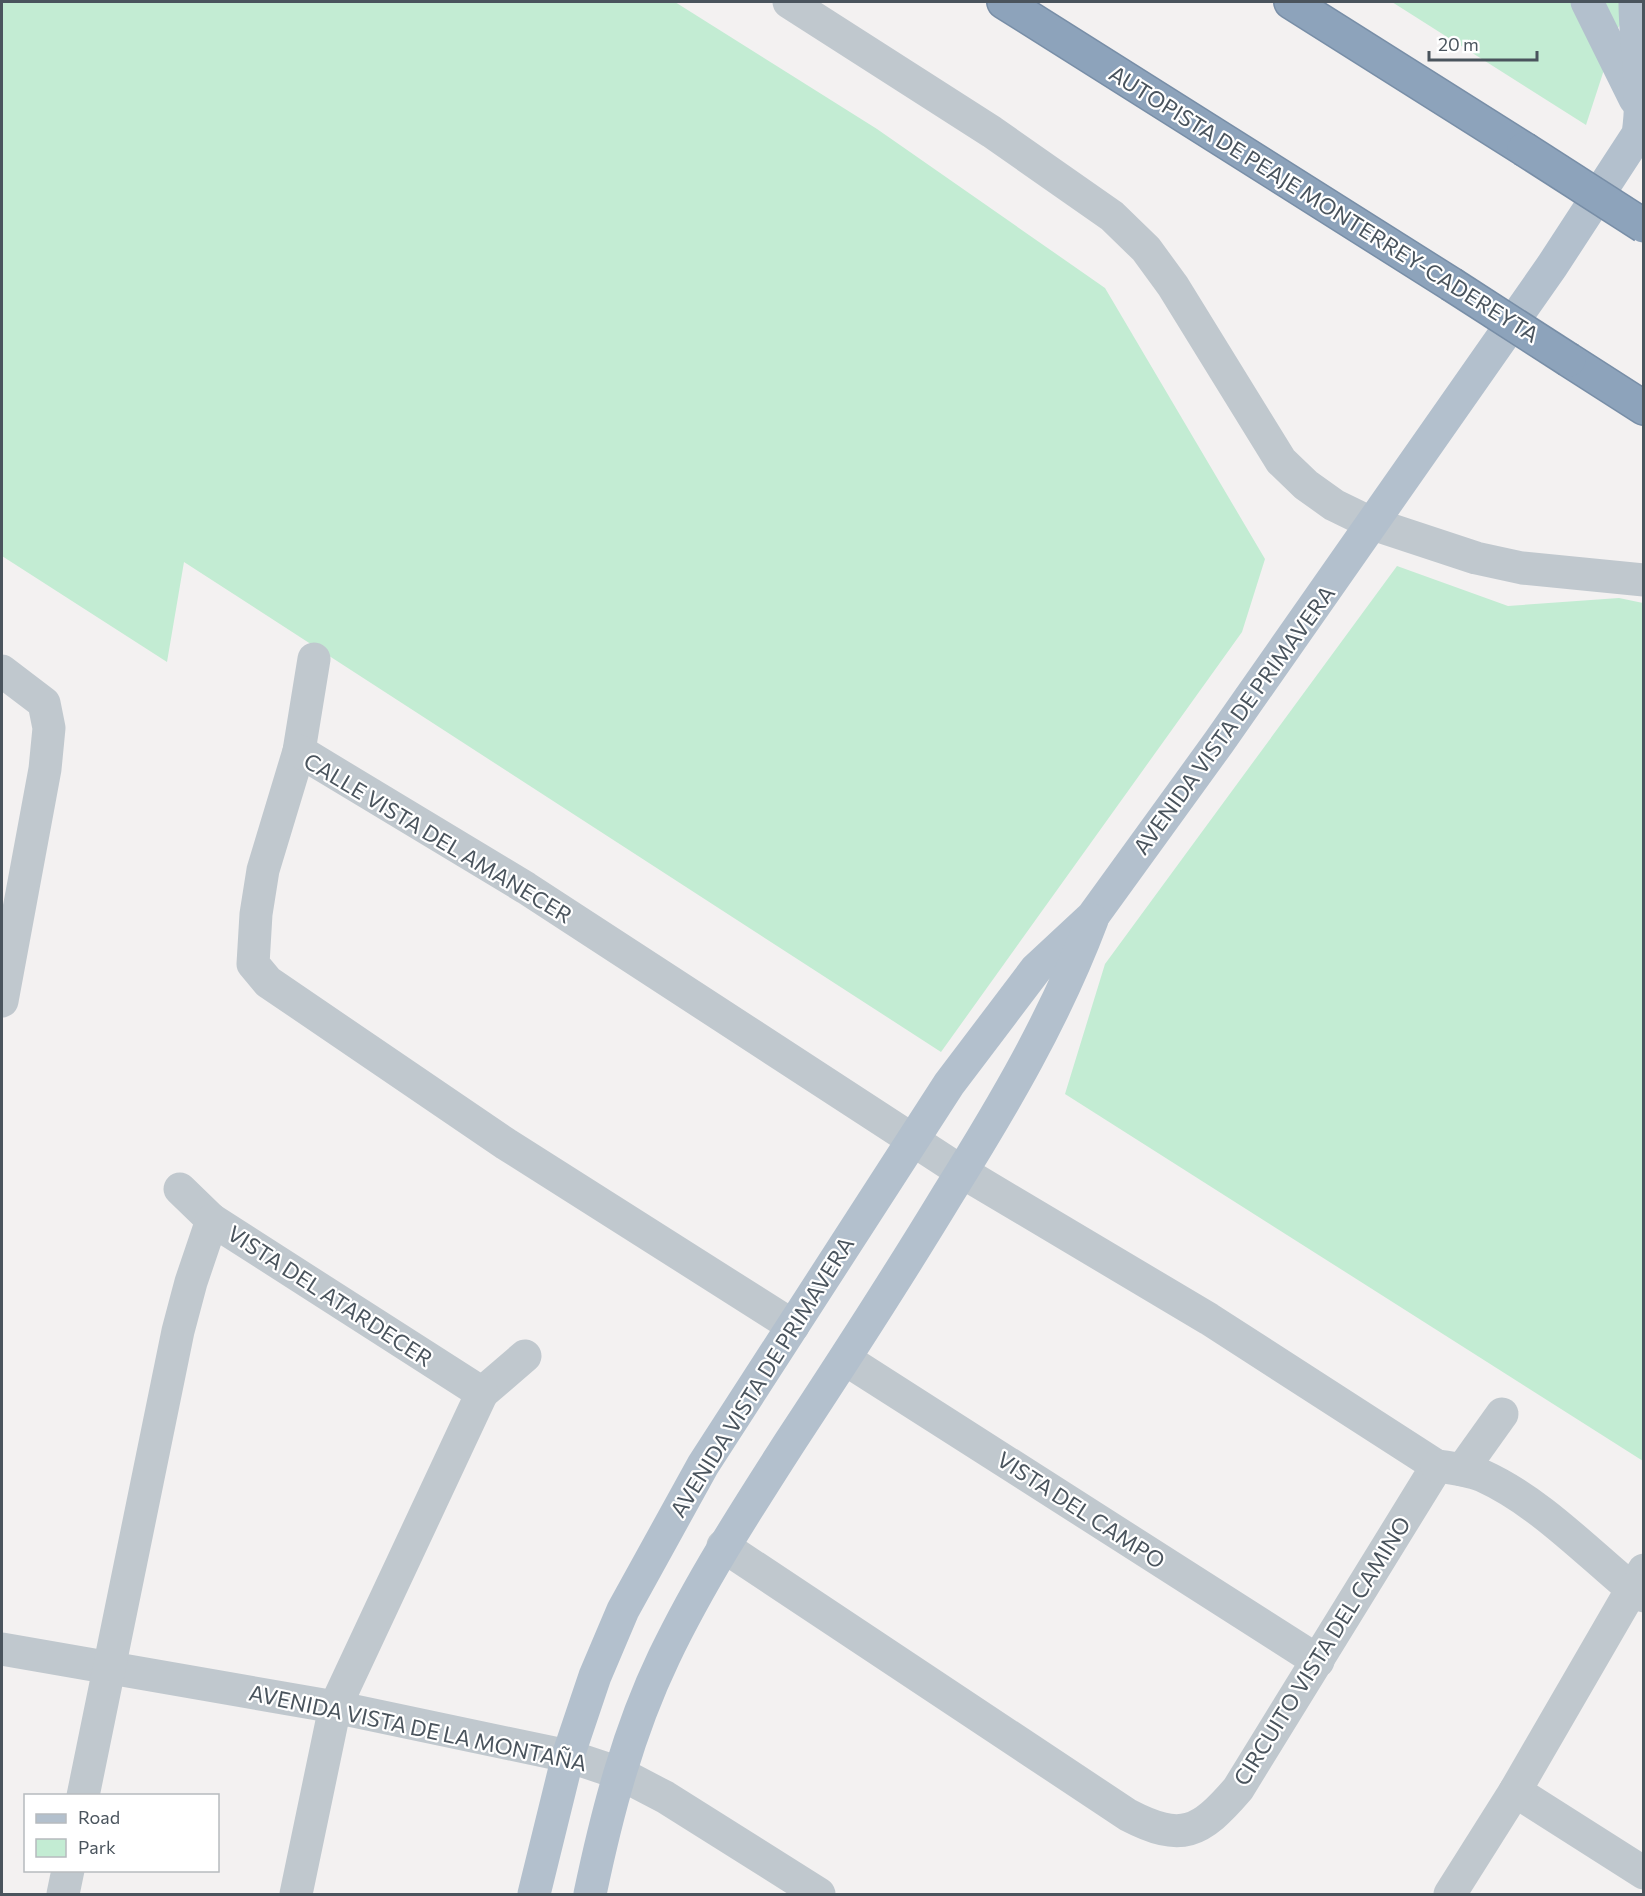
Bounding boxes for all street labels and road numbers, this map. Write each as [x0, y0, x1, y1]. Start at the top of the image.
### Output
street label: AUTOPISTA DE PEAJE MONTERREY-CADEREYTA [1104, 59, 1544, 348]
street label: AVENIDA VISTA DE PRIMAVERA [1127, 580, 1340, 859]
street label: CALLE VISTA DEL AMANECER [299, 747, 578, 929]
street label: VISTA DEL ATARDECER [223, 1219, 438, 1372]
street label: AVENIDA VISTA DE PRIMAVERA [664, 1231, 859, 1522]
street label: VISTA DEL CAMPO [992, 1445, 1170, 1574]
street label: CIRCUITO VISTA DEL CAMINO [1227, 1511, 1416, 1790]
street label: AVENIDA VISTA DE LA MONTAÑA [247, 1678, 589, 1777]

